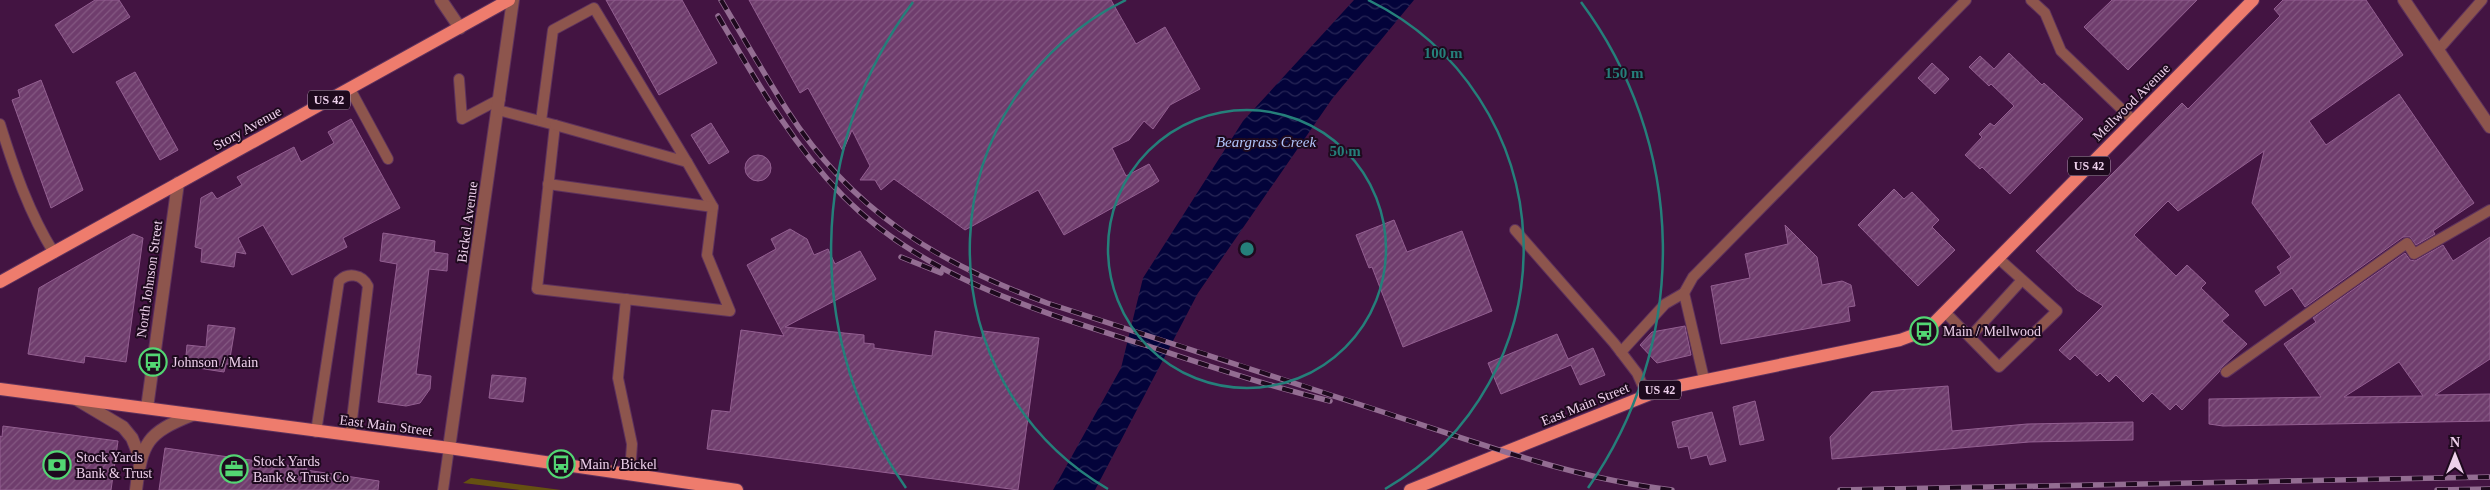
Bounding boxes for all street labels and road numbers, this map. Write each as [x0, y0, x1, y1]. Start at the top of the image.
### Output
street label: Mellwood Avenue [2090, 61, 2173, 144]
road number: US 42 [308, 90, 350, 110]
street label: Story Avenue [211, 104, 284, 153]
road number: US 42 [2068, 157, 2110, 176]
street label: Bickel Avenue [454, 181, 481, 264]
street label: North Johnson Street [134, 219, 165, 339]
street label: East Main Street [1539, 380, 1631, 429]
road number: US 42 [1639, 380, 1681, 400]
street label: East Main Street [339, 412, 433, 439]

